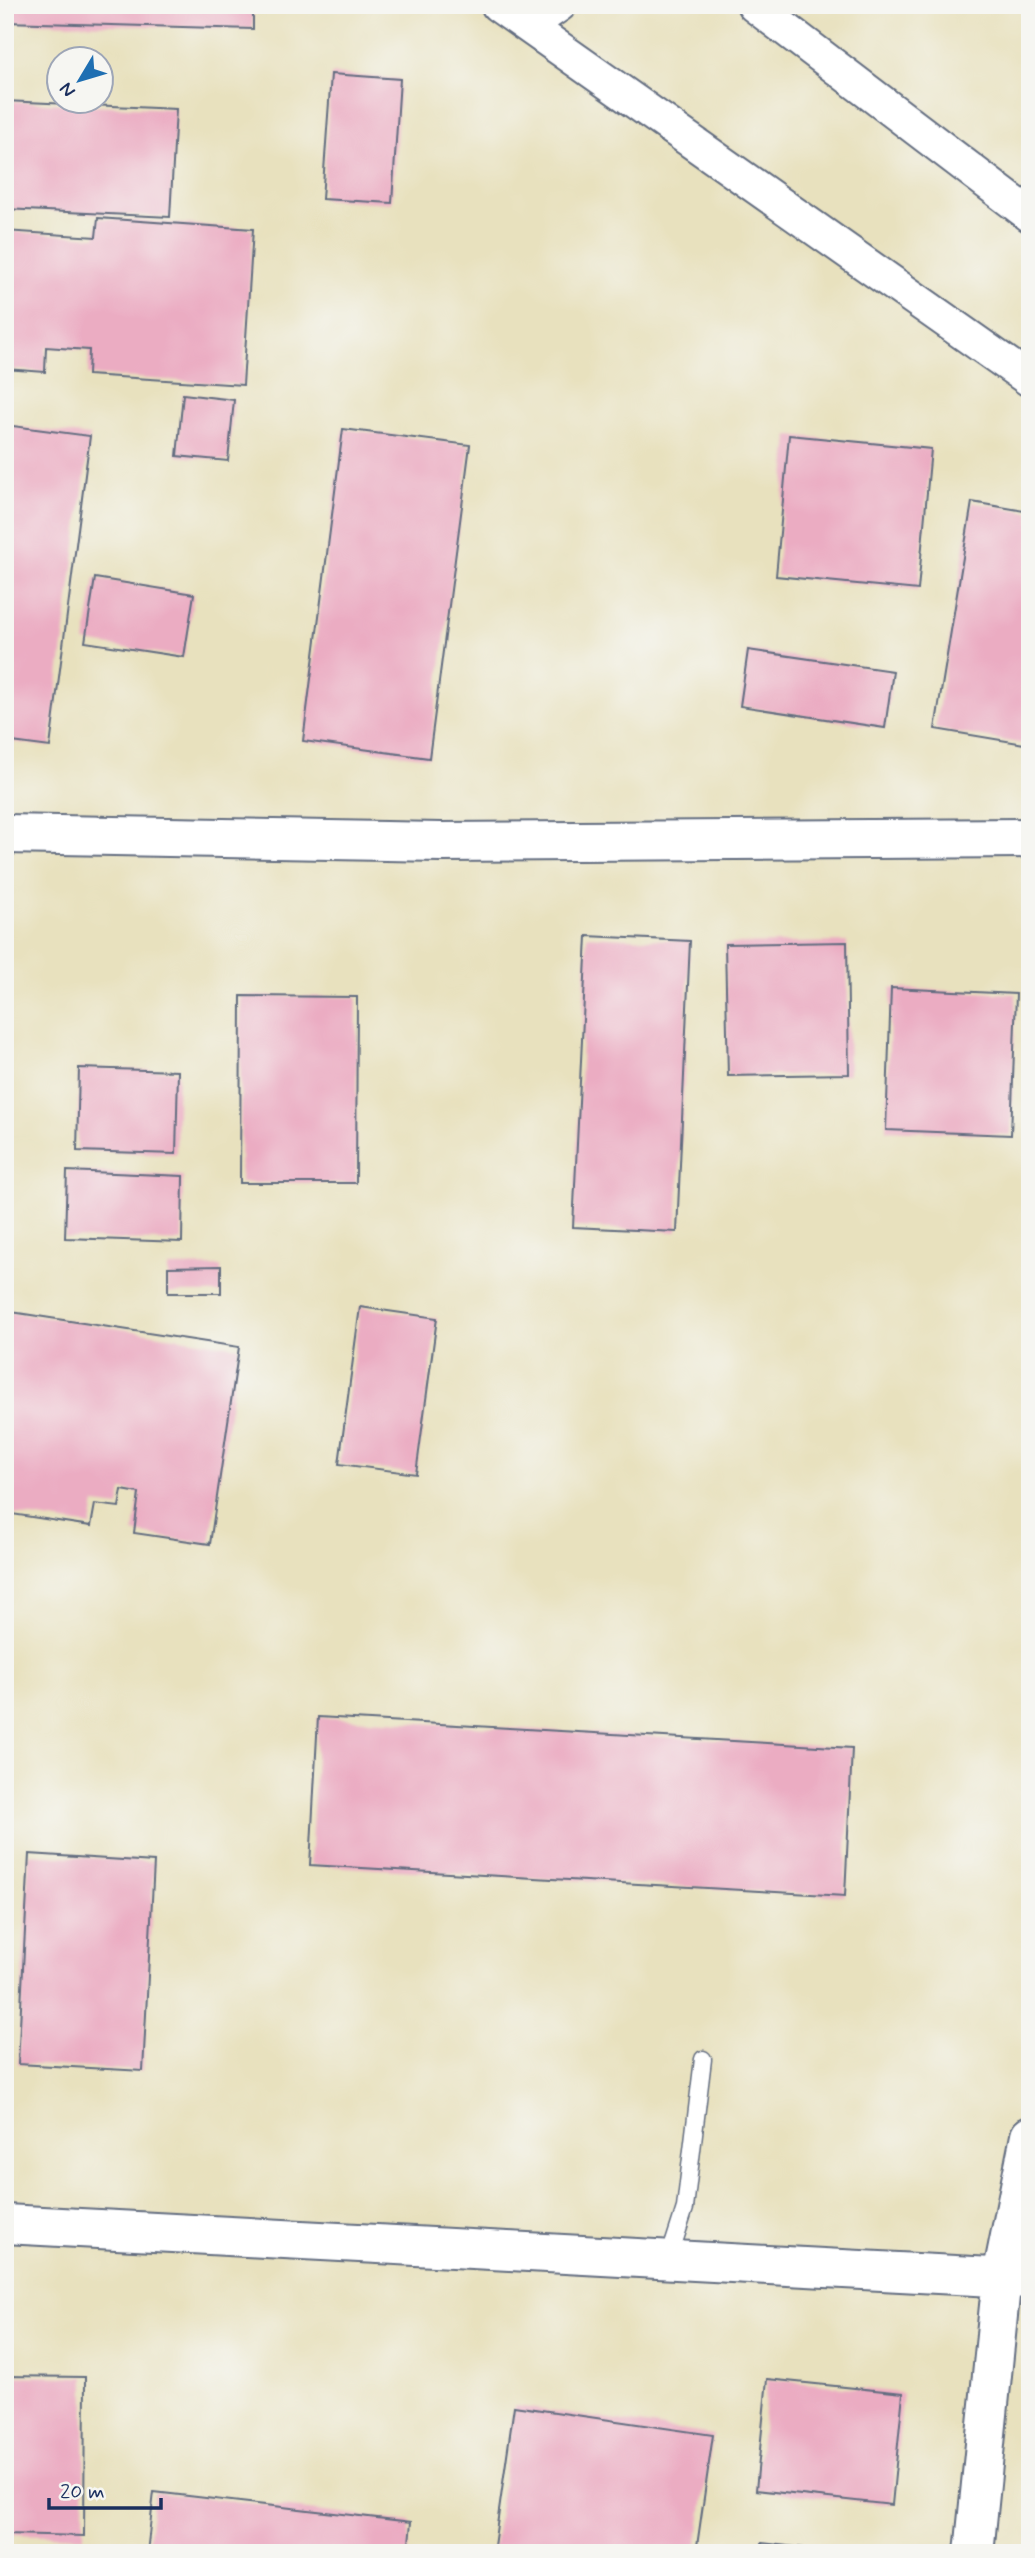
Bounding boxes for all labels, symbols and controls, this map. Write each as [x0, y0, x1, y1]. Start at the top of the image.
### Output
north arrow [46, 46, 116, 116]
text: N [54, 77, 82, 102]
scale bar [49, 2467, 161, 2511]
text: 20 m [60, 2478, 105, 2506]

